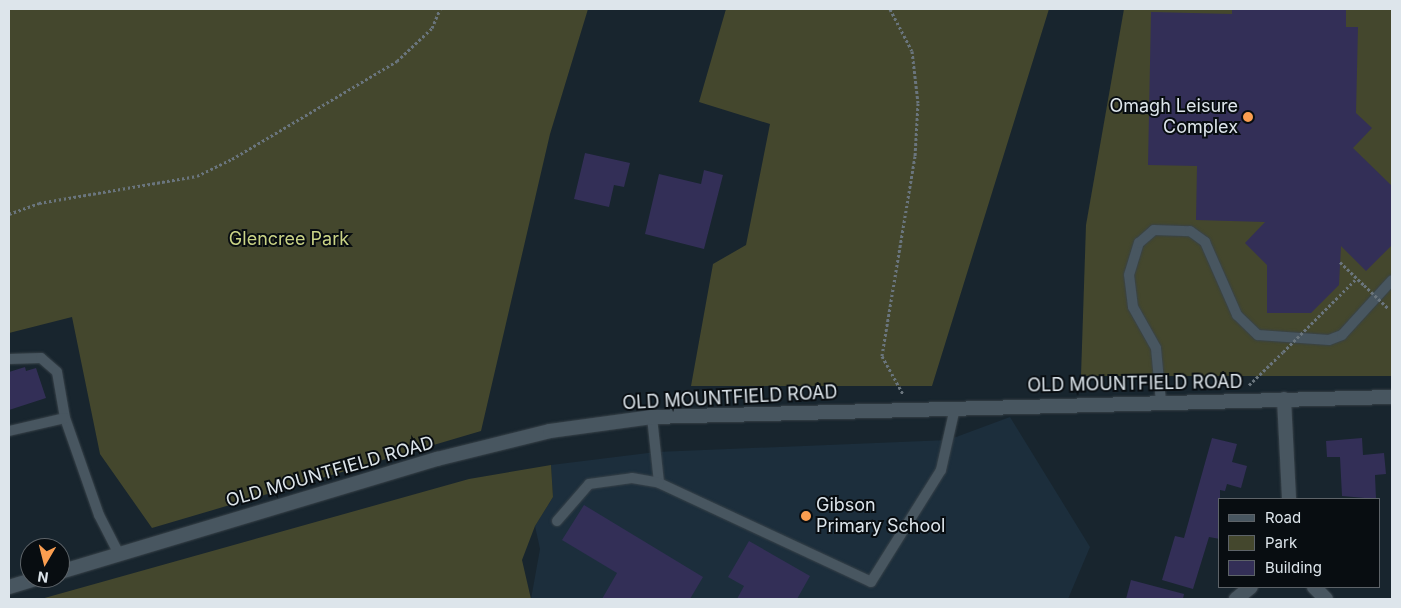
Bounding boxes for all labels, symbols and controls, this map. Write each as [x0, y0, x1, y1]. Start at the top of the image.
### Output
place label: Omagh Leisure Complex [1109, 96, 1238, 138]
marker: Omagh Leisure Complex [1242, 111, 1254, 123]
park label: Glencree Park [229, 228, 349, 250]
street label: OLD MOUNTFIELD ROAD [1027, 371, 1243, 397]
street label: OLD MOUNTFIELD ROAD [622, 382, 838, 414]
street label: OLD MOUNTFIELD ROAD [224, 432, 436, 512]
place label: Gibson Primary School [816, 495, 945, 538]
legend [1218, 498, 1381, 588]
text: Road [1265, 508, 1301, 527]
marker: Gibson Primary School [800, 510, 812, 522]
text: Park [1265, 533, 1297, 552]
north arrow [20, 538, 70, 588]
text: Building [1265, 558, 1322, 577]
text: N [37, 568, 49, 587]

